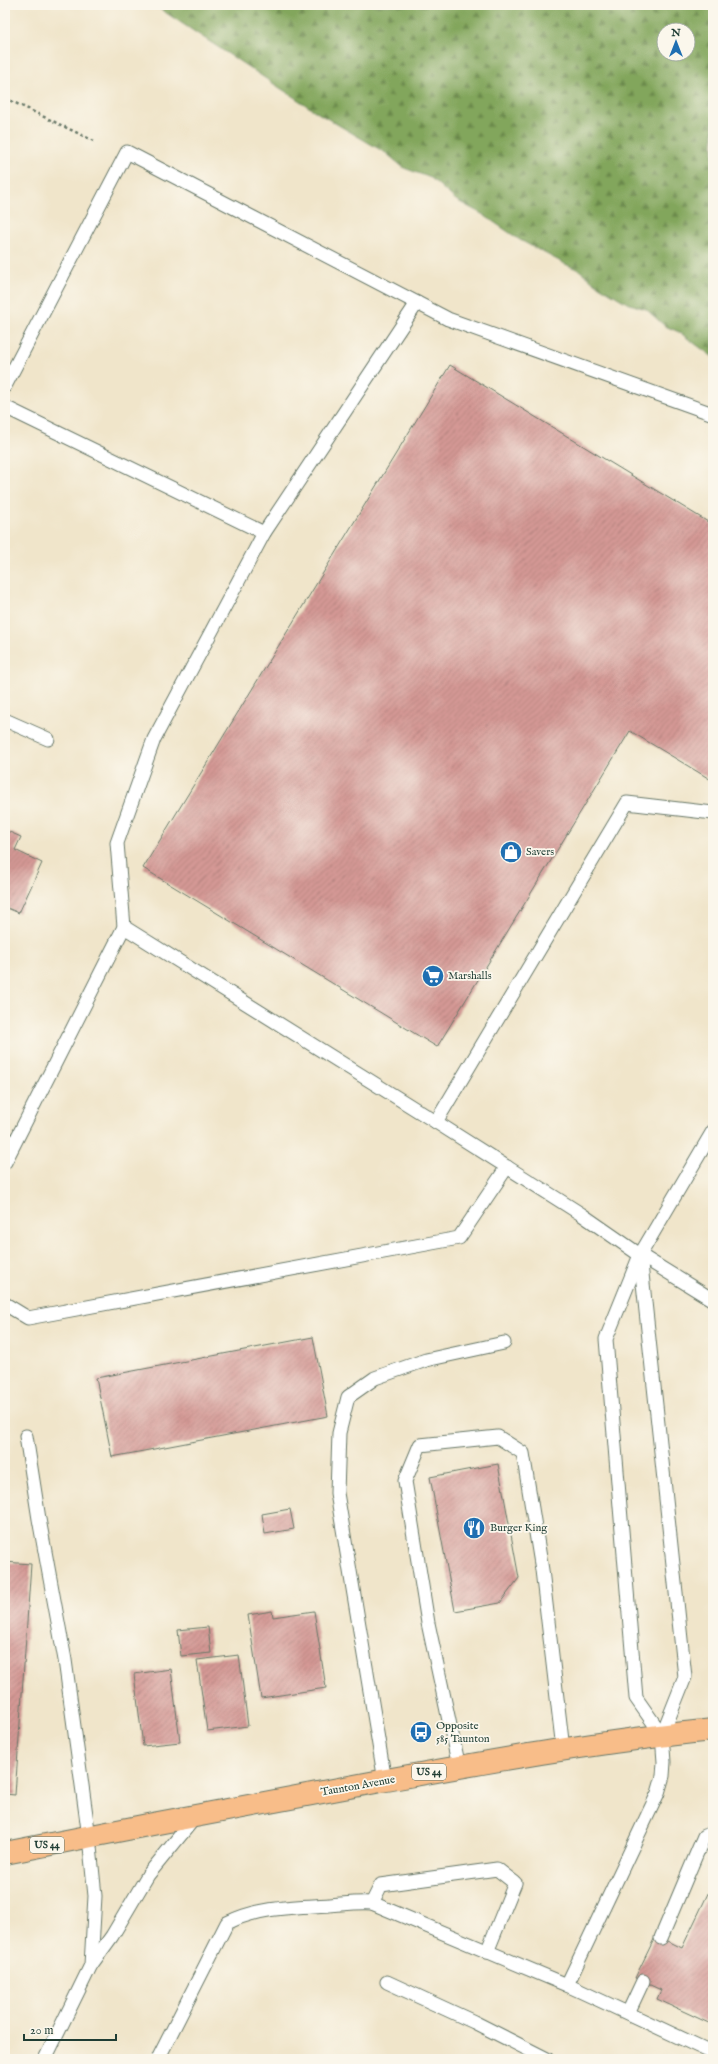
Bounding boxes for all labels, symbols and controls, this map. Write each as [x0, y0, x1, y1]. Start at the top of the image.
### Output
north arrow [656, 22, 696, 62]
text: N [670, 26, 681, 40]
shop icon: Savers [498, 839, 524, 865]
place label: Savers [526, 845, 554, 859]
supermarket icon: Marshalls [420, 963, 446, 989]
place label: Marshalls [448, 969, 492, 983]
restaurant icon: Burger King [461, 1515, 487, 1541]
place label: Burger King [490, 1521, 548, 1535]
bus stop icon: Opposite 585 Taunton [408, 1719, 434, 1745]
place label: Opposite 585 Taunton [436, 1719, 490, 1746]
road number: US 44 [412, 1764, 446, 1780]
street label: Taunton Avenue [320, 1773, 396, 1799]
road number: US 44 [30, 1837, 64, 1853]
scale bar [24, 2016, 116, 2042]
text: 20 m [30, 2023, 53, 2038]

